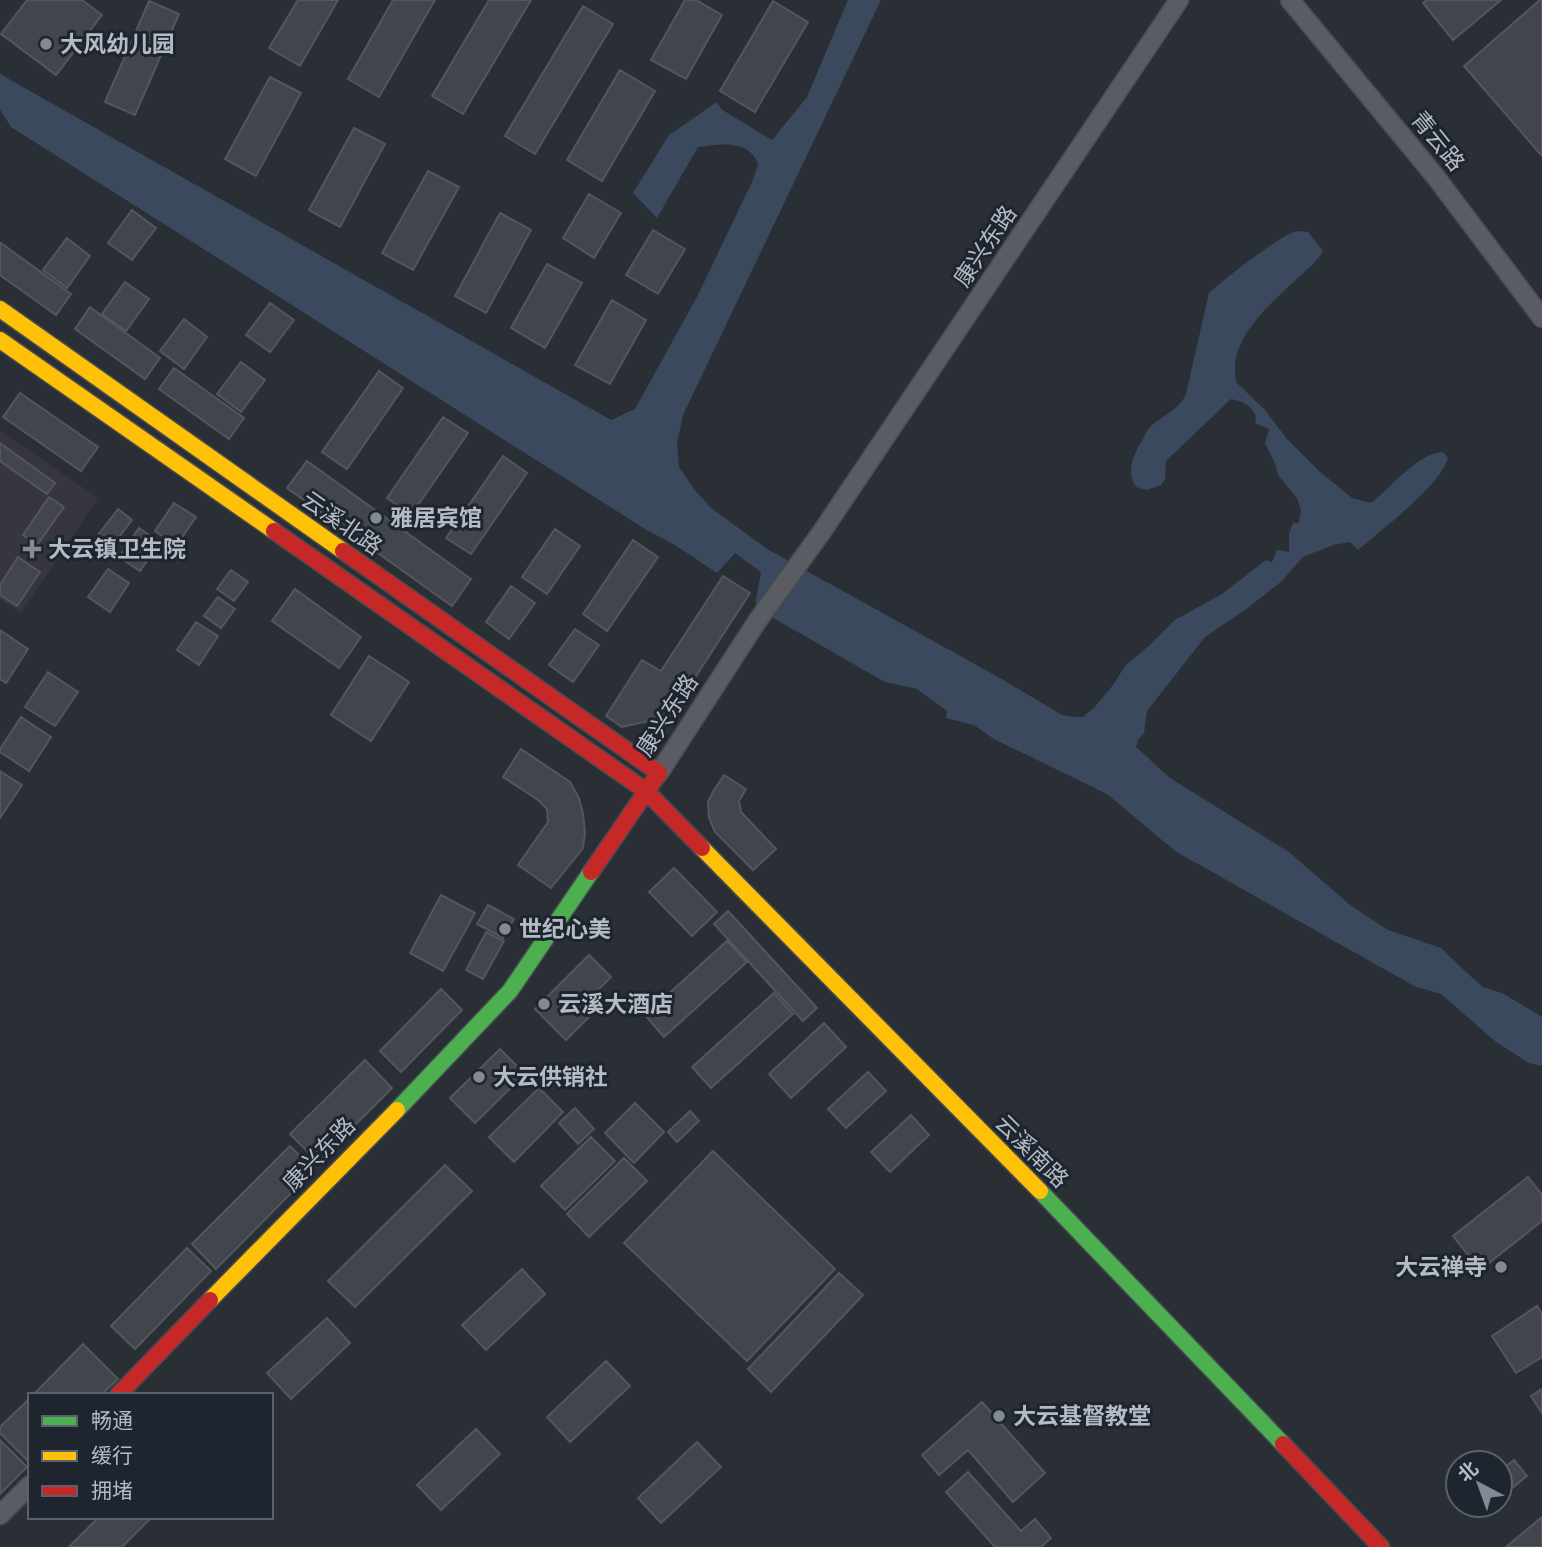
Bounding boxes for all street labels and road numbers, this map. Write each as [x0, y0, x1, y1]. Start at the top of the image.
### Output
street label: 青云路 [1404, 105, 1471, 178]
street label: 康兴东路 [947, 199, 1024, 293]
street label: 云溪北路 [295, 484, 388, 562]
street label: 康兴东路 [629, 668, 705, 762]
street label: 云溪南路 [988, 1108, 1075, 1195]
street label: 康兴东路 [276, 1110, 362, 1198]

